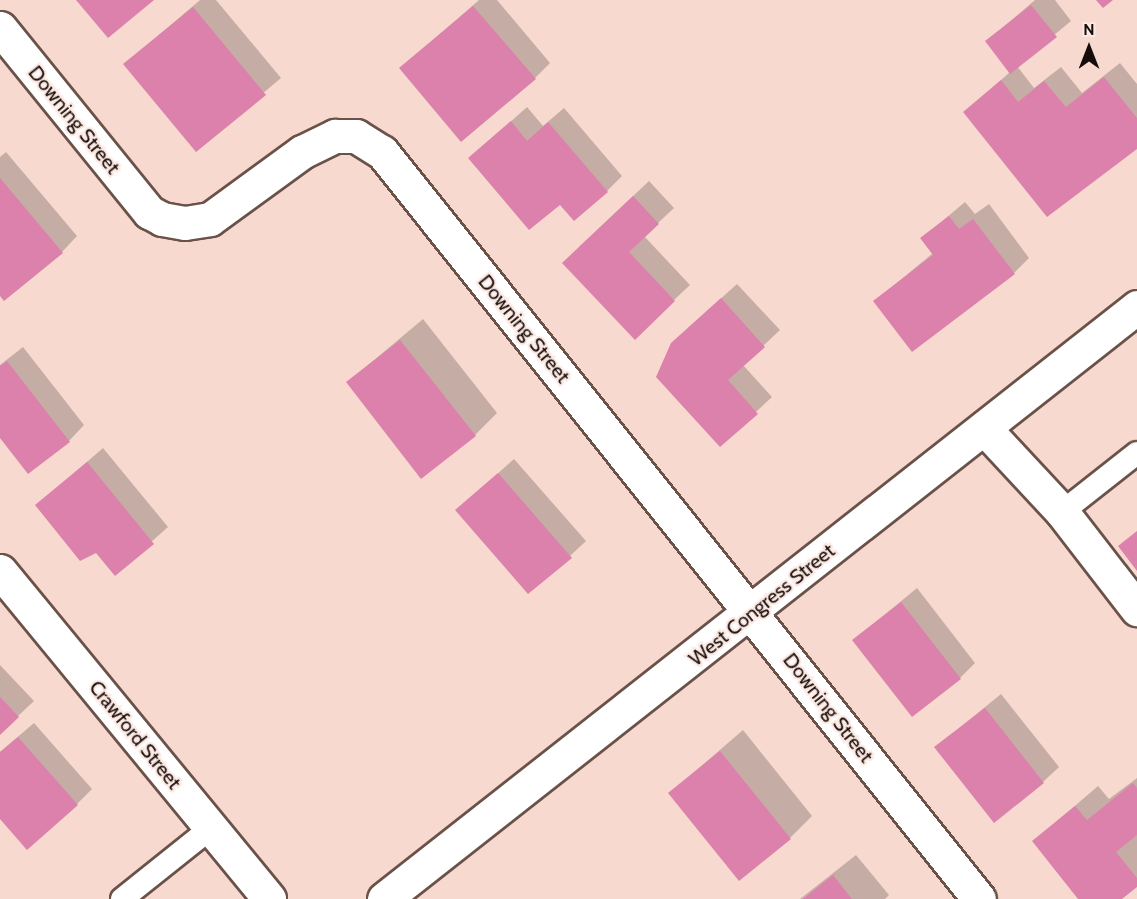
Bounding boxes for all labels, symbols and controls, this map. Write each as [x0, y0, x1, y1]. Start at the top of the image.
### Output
north arrow [1059, 18, 1119, 78]
text: N [1083, 20, 1095, 39]
street label: Downing Street [23, 61, 125, 179]
street label: Downing Street [473, 270, 575, 388]
street label: West Congress Street [684, 539, 840, 671]
street label: Downing Street [778, 648, 878, 768]
street label: Crawford Street [84, 676, 186, 794]

